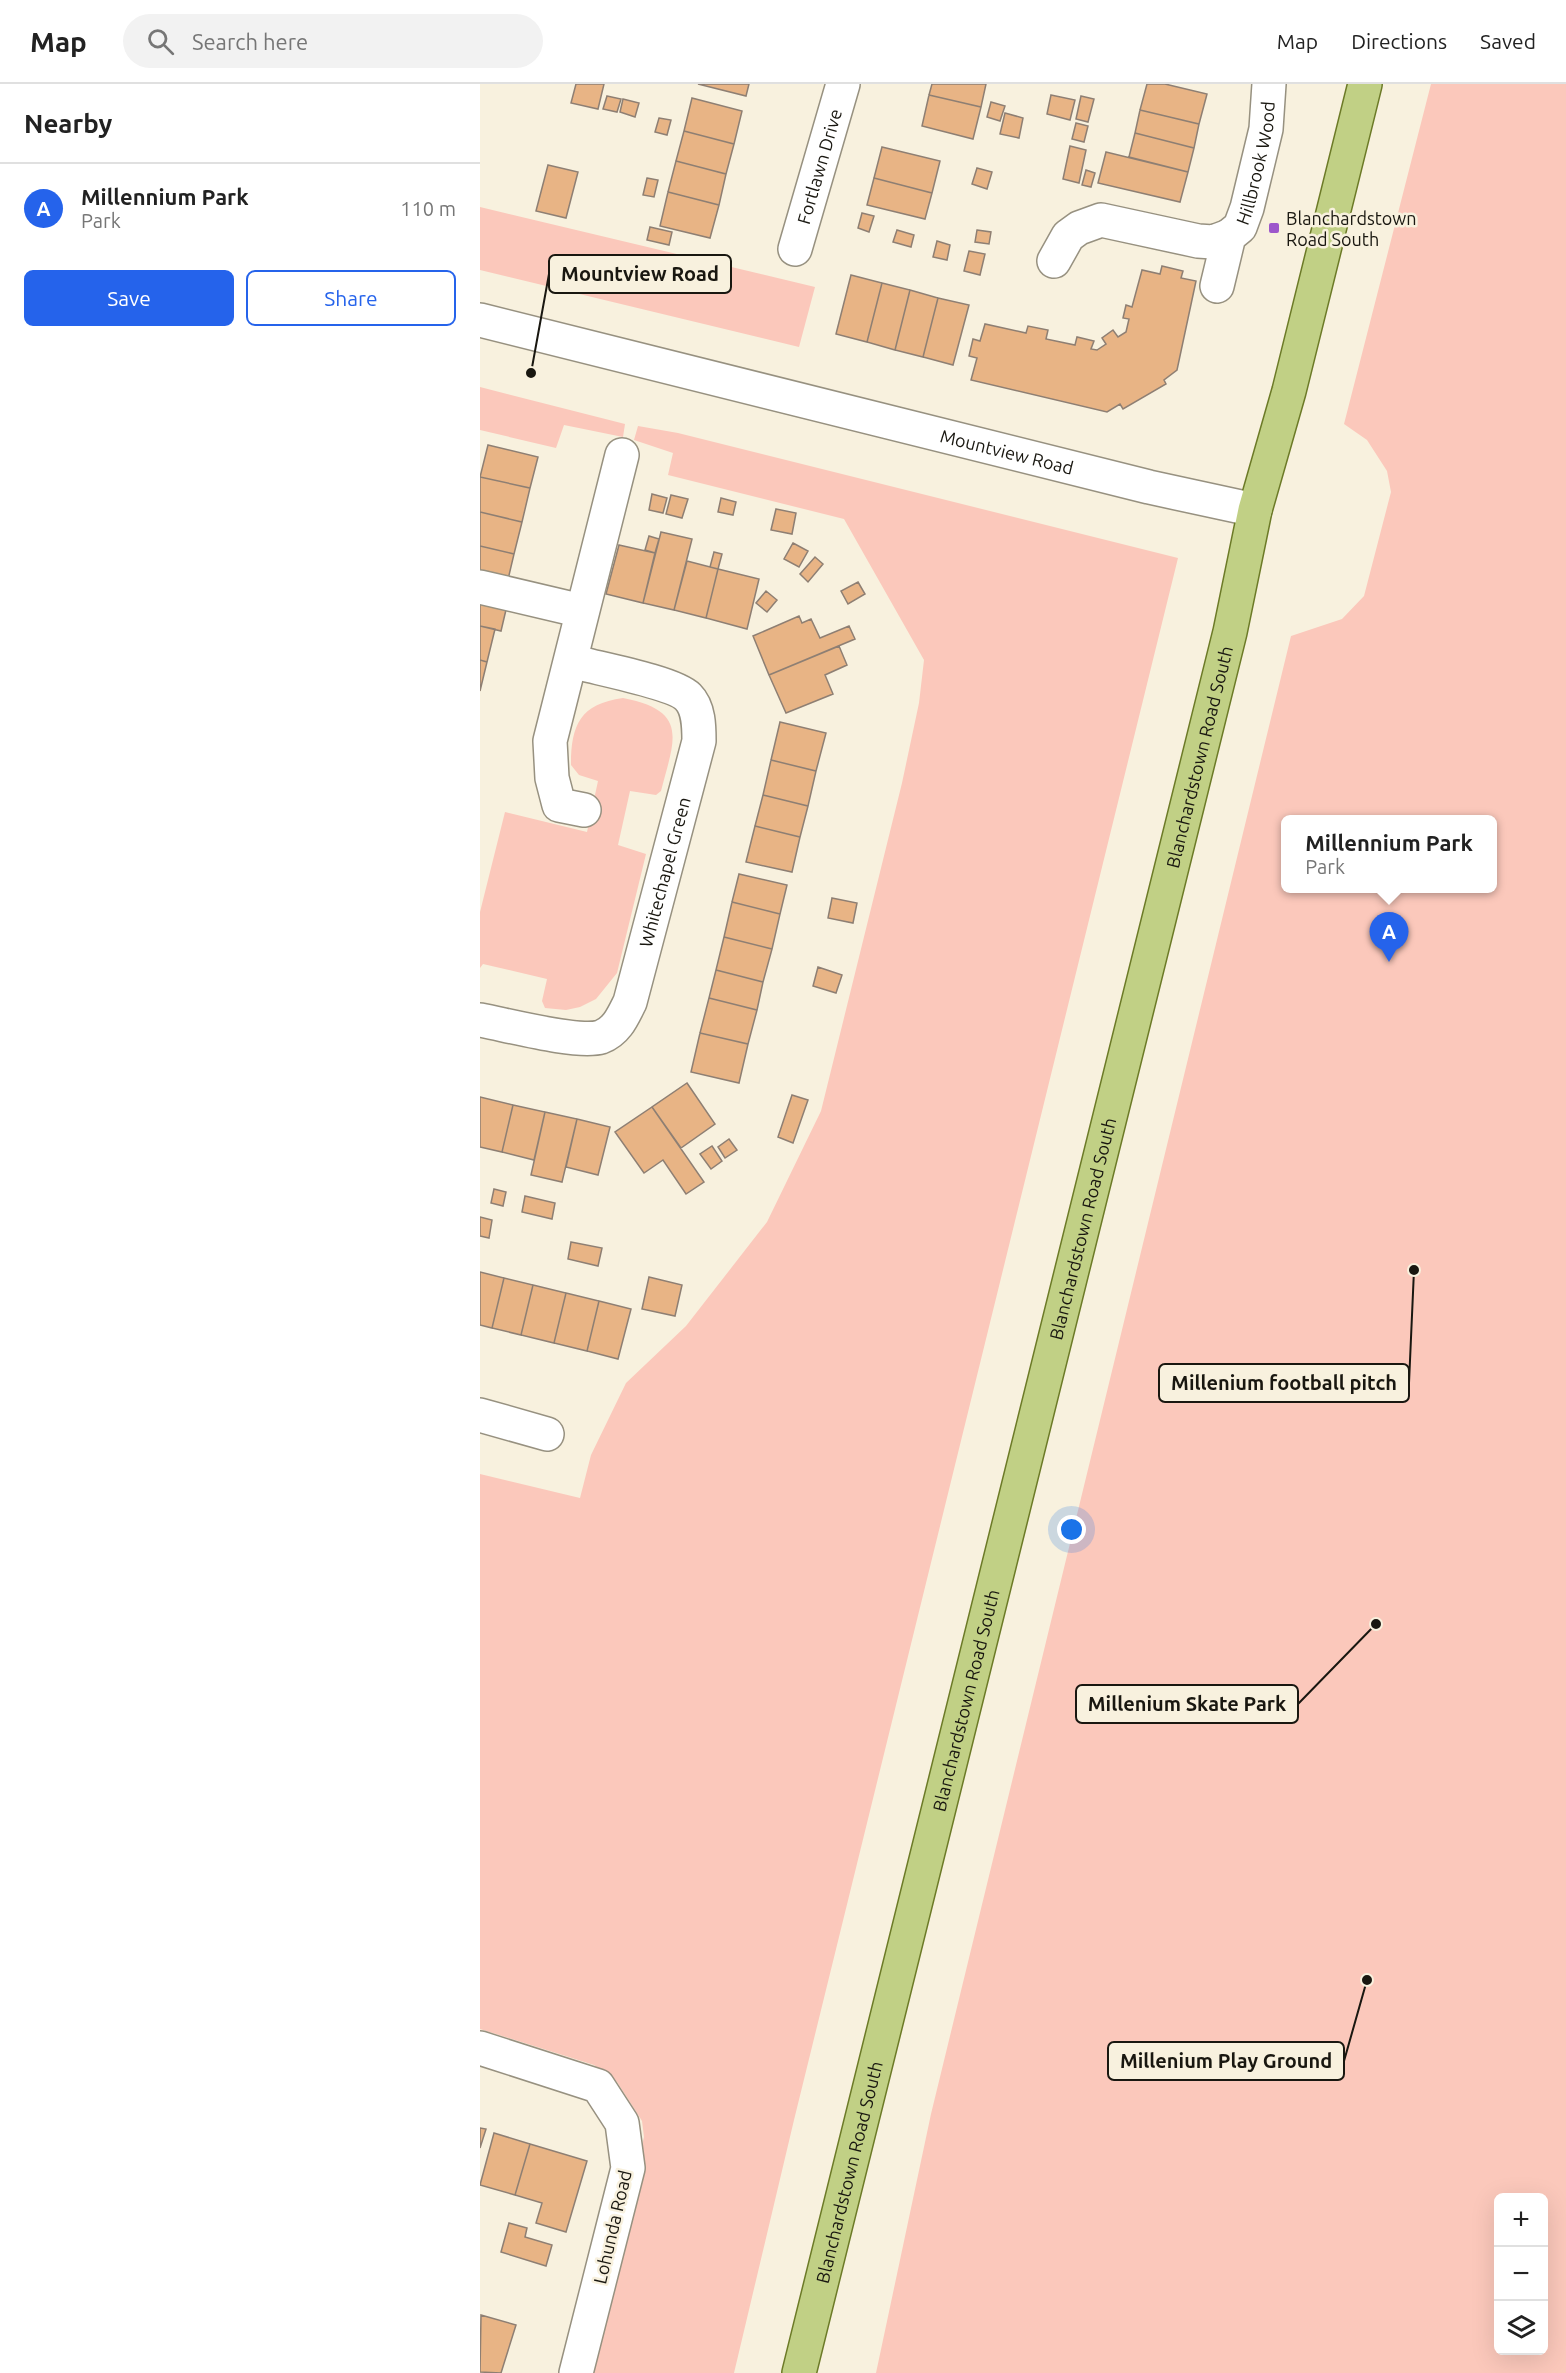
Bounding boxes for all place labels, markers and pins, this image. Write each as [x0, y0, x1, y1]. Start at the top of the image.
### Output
place label: Blanchardstown Road South [1286, 208, 1417, 249]
marker: Blanchardstown Road South [1267, 221, 1281, 235]
callout: Mountview Road [549, 255, 731, 293]
pin: A [1370, 912, 1408, 962]
callout: Millenium football pitch [1159, 1364, 1409, 1402]
callout: Millenium Skate Park [1076, 1685, 1298, 1723]
callout: Millenium Play Ground [1108, 2042, 1344, 2080]

